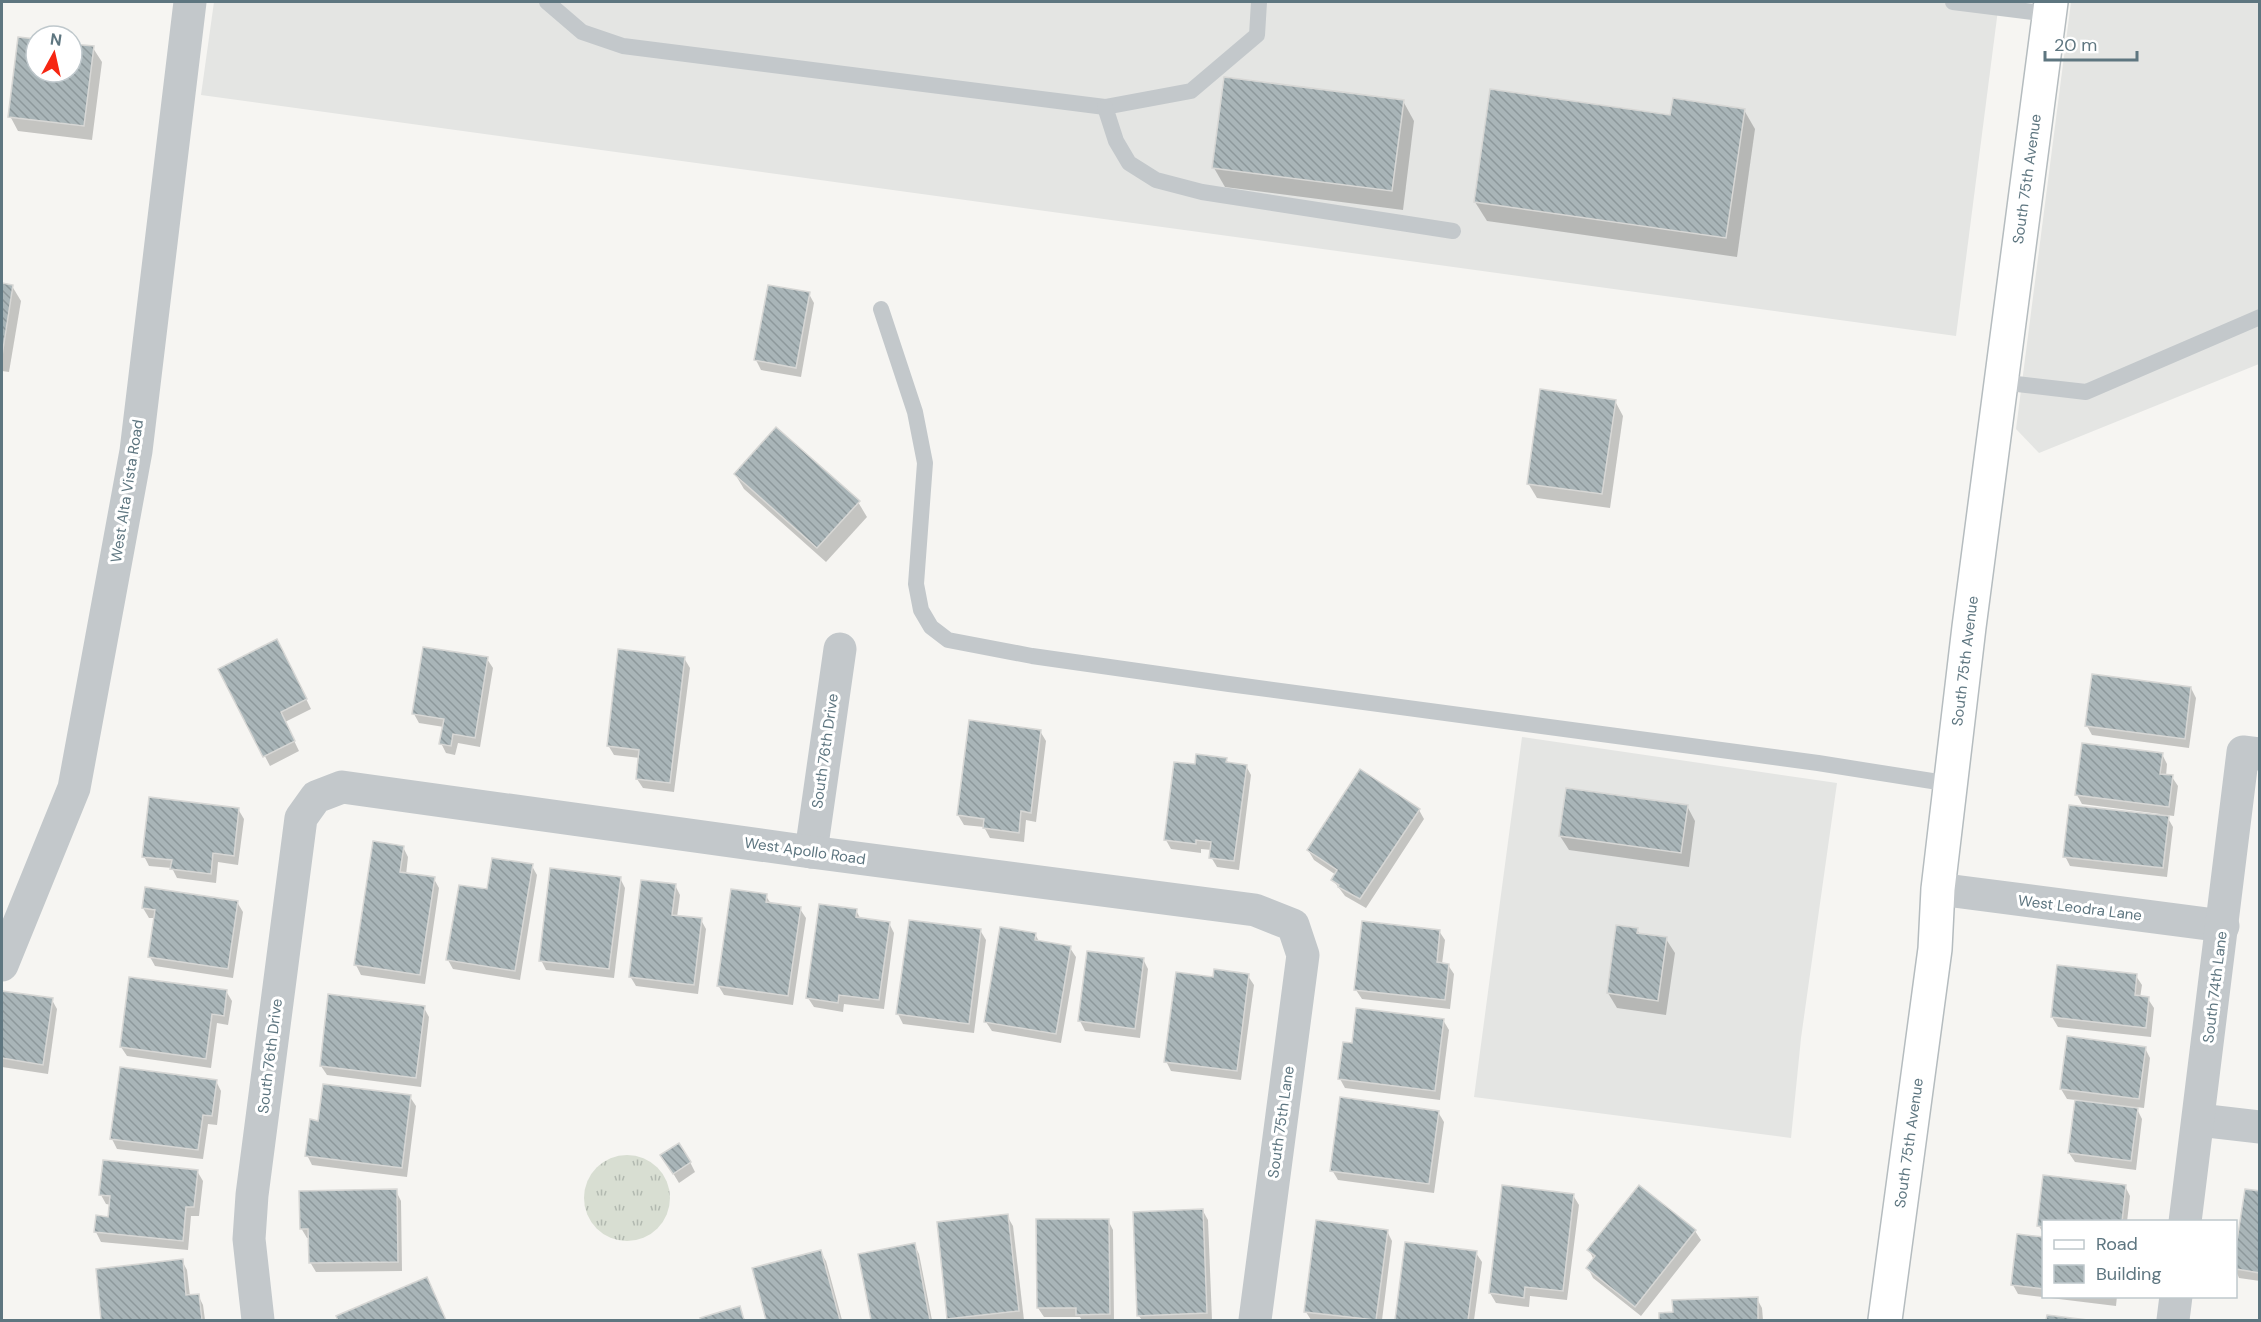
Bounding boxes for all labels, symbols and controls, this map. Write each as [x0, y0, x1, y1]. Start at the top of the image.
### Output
north arrow [24, 24, 84, 84]
scale bar [2045, 24, 2136, 62]
text: N [49, 28, 63, 51]
text: 20 m [2054, 33, 2097, 57]
street label: South 75th Avenue [2008, 113, 2046, 245]
street label: West Alta Vista Road [106, 418, 148, 564]
street label: South 75th Avenue [1947, 595, 1983, 727]
street label: South 76th Drive [807, 692, 843, 810]
street label: West Apollo Road [743, 833, 867, 869]
street label: West Leodra Lane [2017, 890, 2143, 926]
street label: South 74th Lane [2198, 930, 2232, 1044]
street label: South 76th Drive [253, 997, 287, 1115]
street label: South 75th Lane [1263, 1065, 1299, 1179]
street label: South 75th Avenue [1890, 1077, 1928, 1209]
legend [2042, 1220, 2237, 1298]
text: Road [2096, 1232, 2138, 1256]
text: Building [2096, 1262, 2161, 1286]

